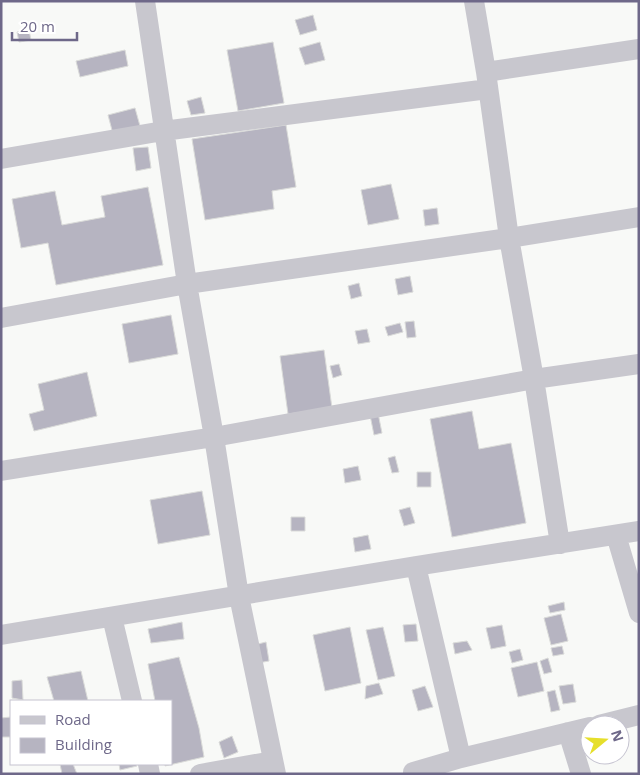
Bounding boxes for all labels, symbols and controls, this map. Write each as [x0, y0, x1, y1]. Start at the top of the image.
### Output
scale bar [12, 10, 78, 42]
text: 20 m [20, 16, 55, 36]
legend [10, 700, 172, 765]
text: Road [55, 709, 91, 729]
north arrow [580, 715, 630, 765]
text: N [607, 727, 629, 744]
text: Building [55, 734, 112, 754]

